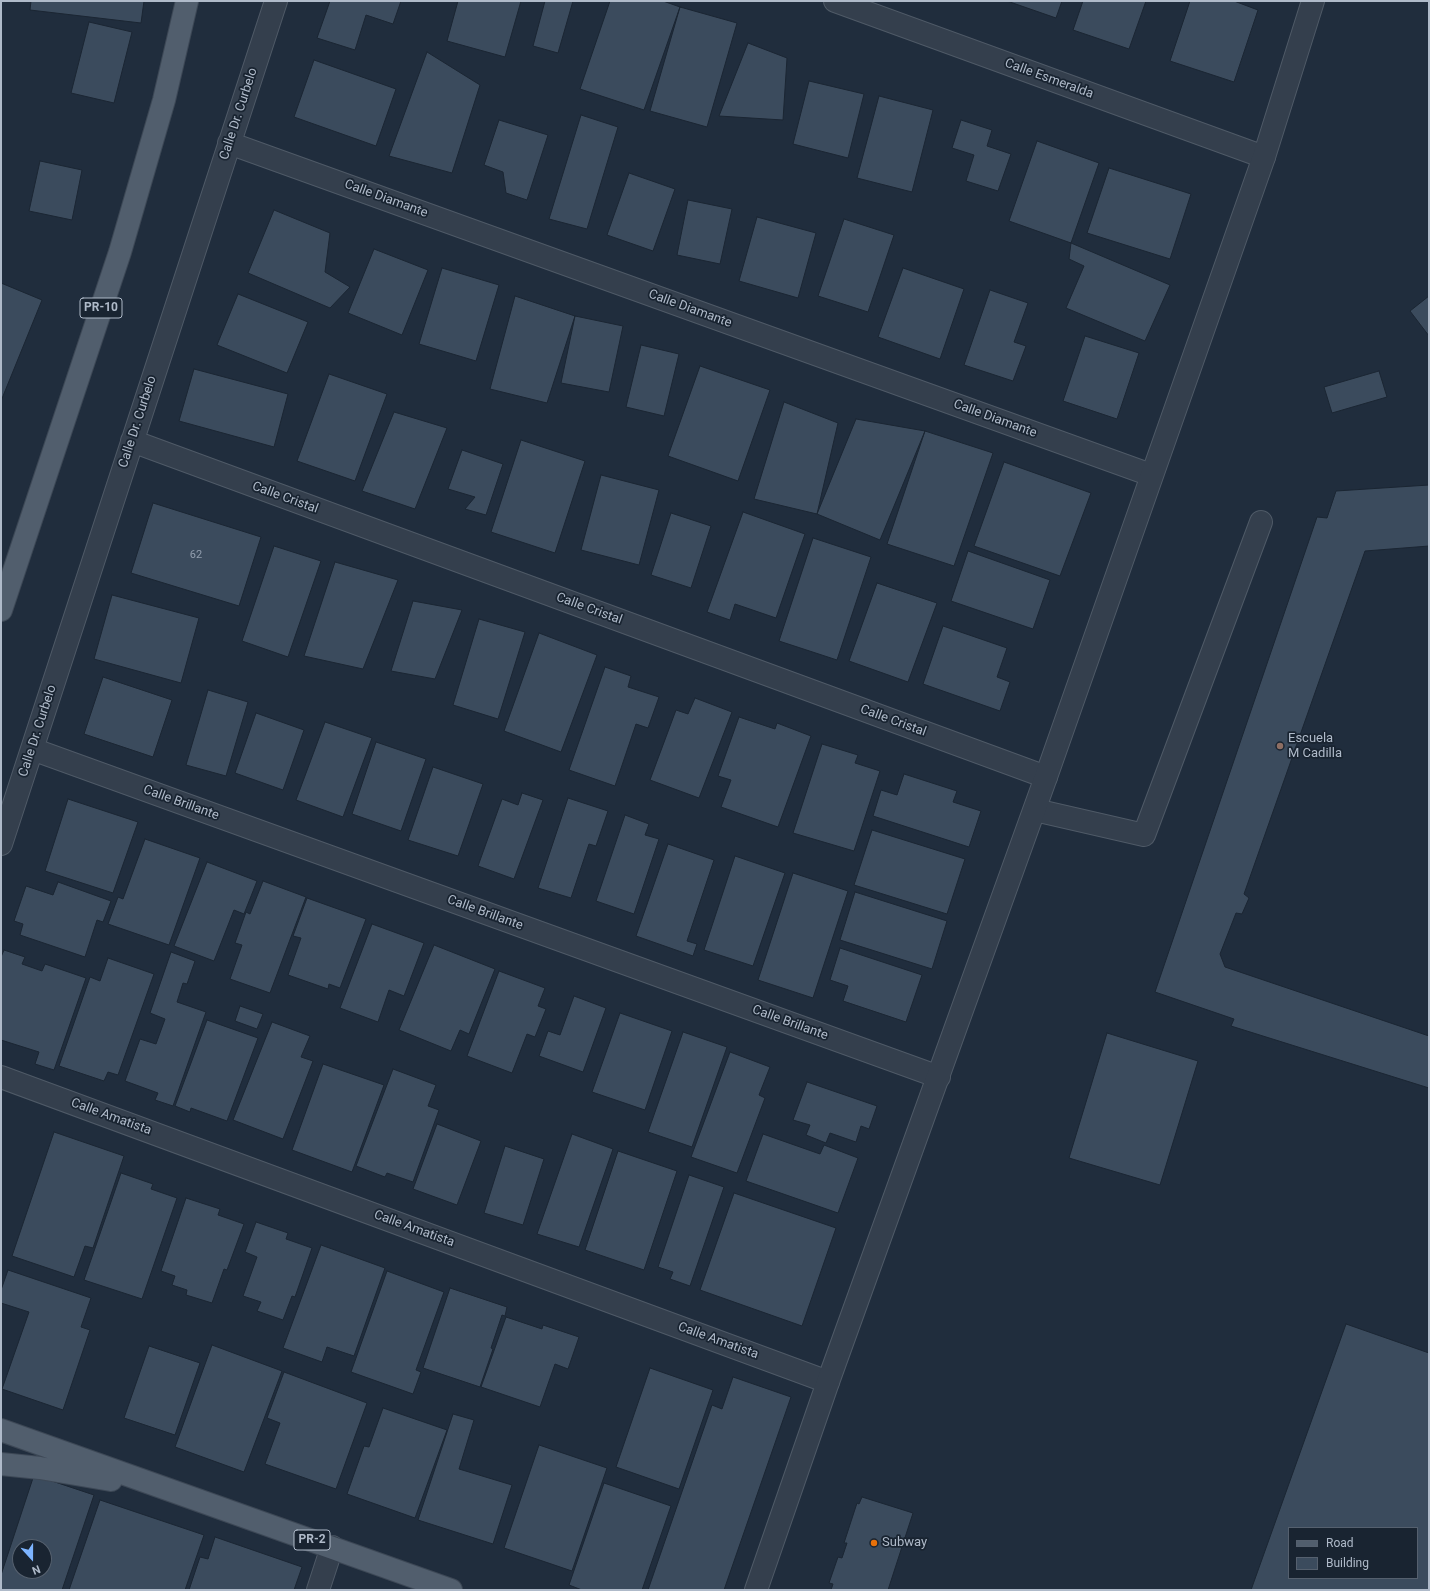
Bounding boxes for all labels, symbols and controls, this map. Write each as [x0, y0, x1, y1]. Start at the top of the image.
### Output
street label: Calle Esmeralda [1003, 56, 1095, 102]
street label: Calle Dr. Curbelo [217, 66, 261, 162]
street label: Calle Diamante [342, 177, 430, 221]
street label: Calle Diamante [646, 287, 734, 331]
road number: PR-10 [80, 298, 122, 318]
street label: Calle Dr. Curbelo [116, 374, 160, 470]
street label: Calle Diamante [951, 397, 1039, 441]
street label: Calle Cristal [250, 479, 320, 517]
house number: 62 [190, 548, 202, 562]
street label: Calle Cristal [554, 590, 624, 628]
street label: Calle Dr. Curbelo [16, 683, 60, 779]
street label: Calle Cristal [858, 702, 928, 740]
place label: Escuela M Cadilla [1288, 731, 1342, 762]
marker: Escuela M Cadilla [1275, 741, 1285, 751]
street label: Calle Brillante [141, 782, 221, 824]
street label: Calle Brillante [445, 892, 525, 934]
street label: Calle Brillante [750, 1002, 830, 1044]
street label: Calle Amatista [69, 1095, 153, 1139]
street label: Calle Amatista [372, 1207, 456, 1251]
street label: Calle Amatista [676, 1319, 760, 1363]
legend [1288, 1527, 1418, 1579]
road number: PR-2 [294, 1530, 330, 1550]
place label: Subway [882, 1535, 927, 1551]
text: Road [1326, 1536, 1354, 1550]
marker: Subway [869, 1538, 879, 1548]
north arrow [12, 1539, 52, 1579]
text: Building [1326, 1556, 1369, 1570]
text: N [30, 1562, 42, 1577]

